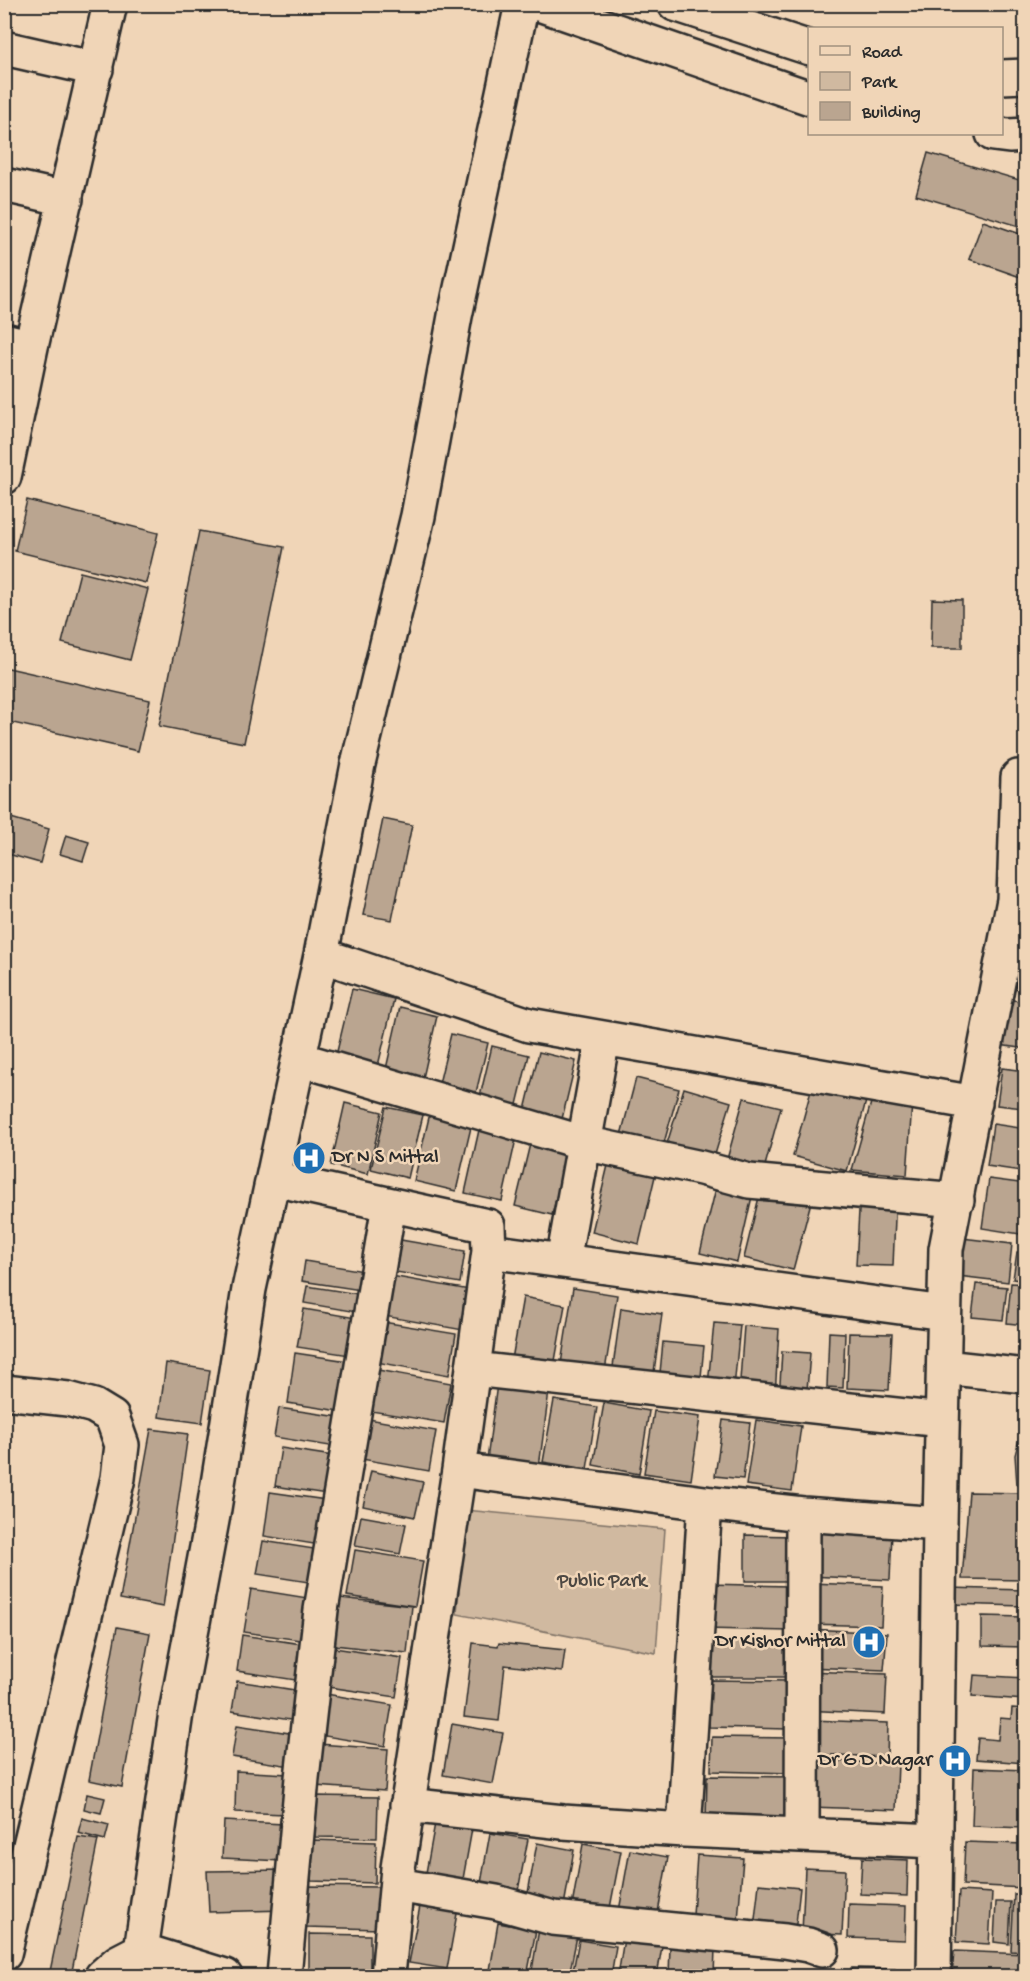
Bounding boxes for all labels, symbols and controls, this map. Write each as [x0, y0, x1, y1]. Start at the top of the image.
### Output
legend [808, 27, 1003, 135]
text: Road [862, 43, 903, 64]
text: Park [861, 73, 898, 94]
text: Building [861, 103, 921, 124]
hospital icon: Dr N S Mittal [291, 1140, 327, 1176]
place label: Dr N S Mittal [330, 1147, 439, 1170]
park label: Public Park [556, 1571, 649, 1594]
hospital icon: Dr Kishor Mittal [851, 1624, 887, 1660]
place label: Dr Kishor Mittal [713, 1631, 846, 1654]
hospital icon: Dr G D Nagar [937, 1743, 973, 1779]
place label: Dr G D Nagar [816, 1750, 934, 1773]

